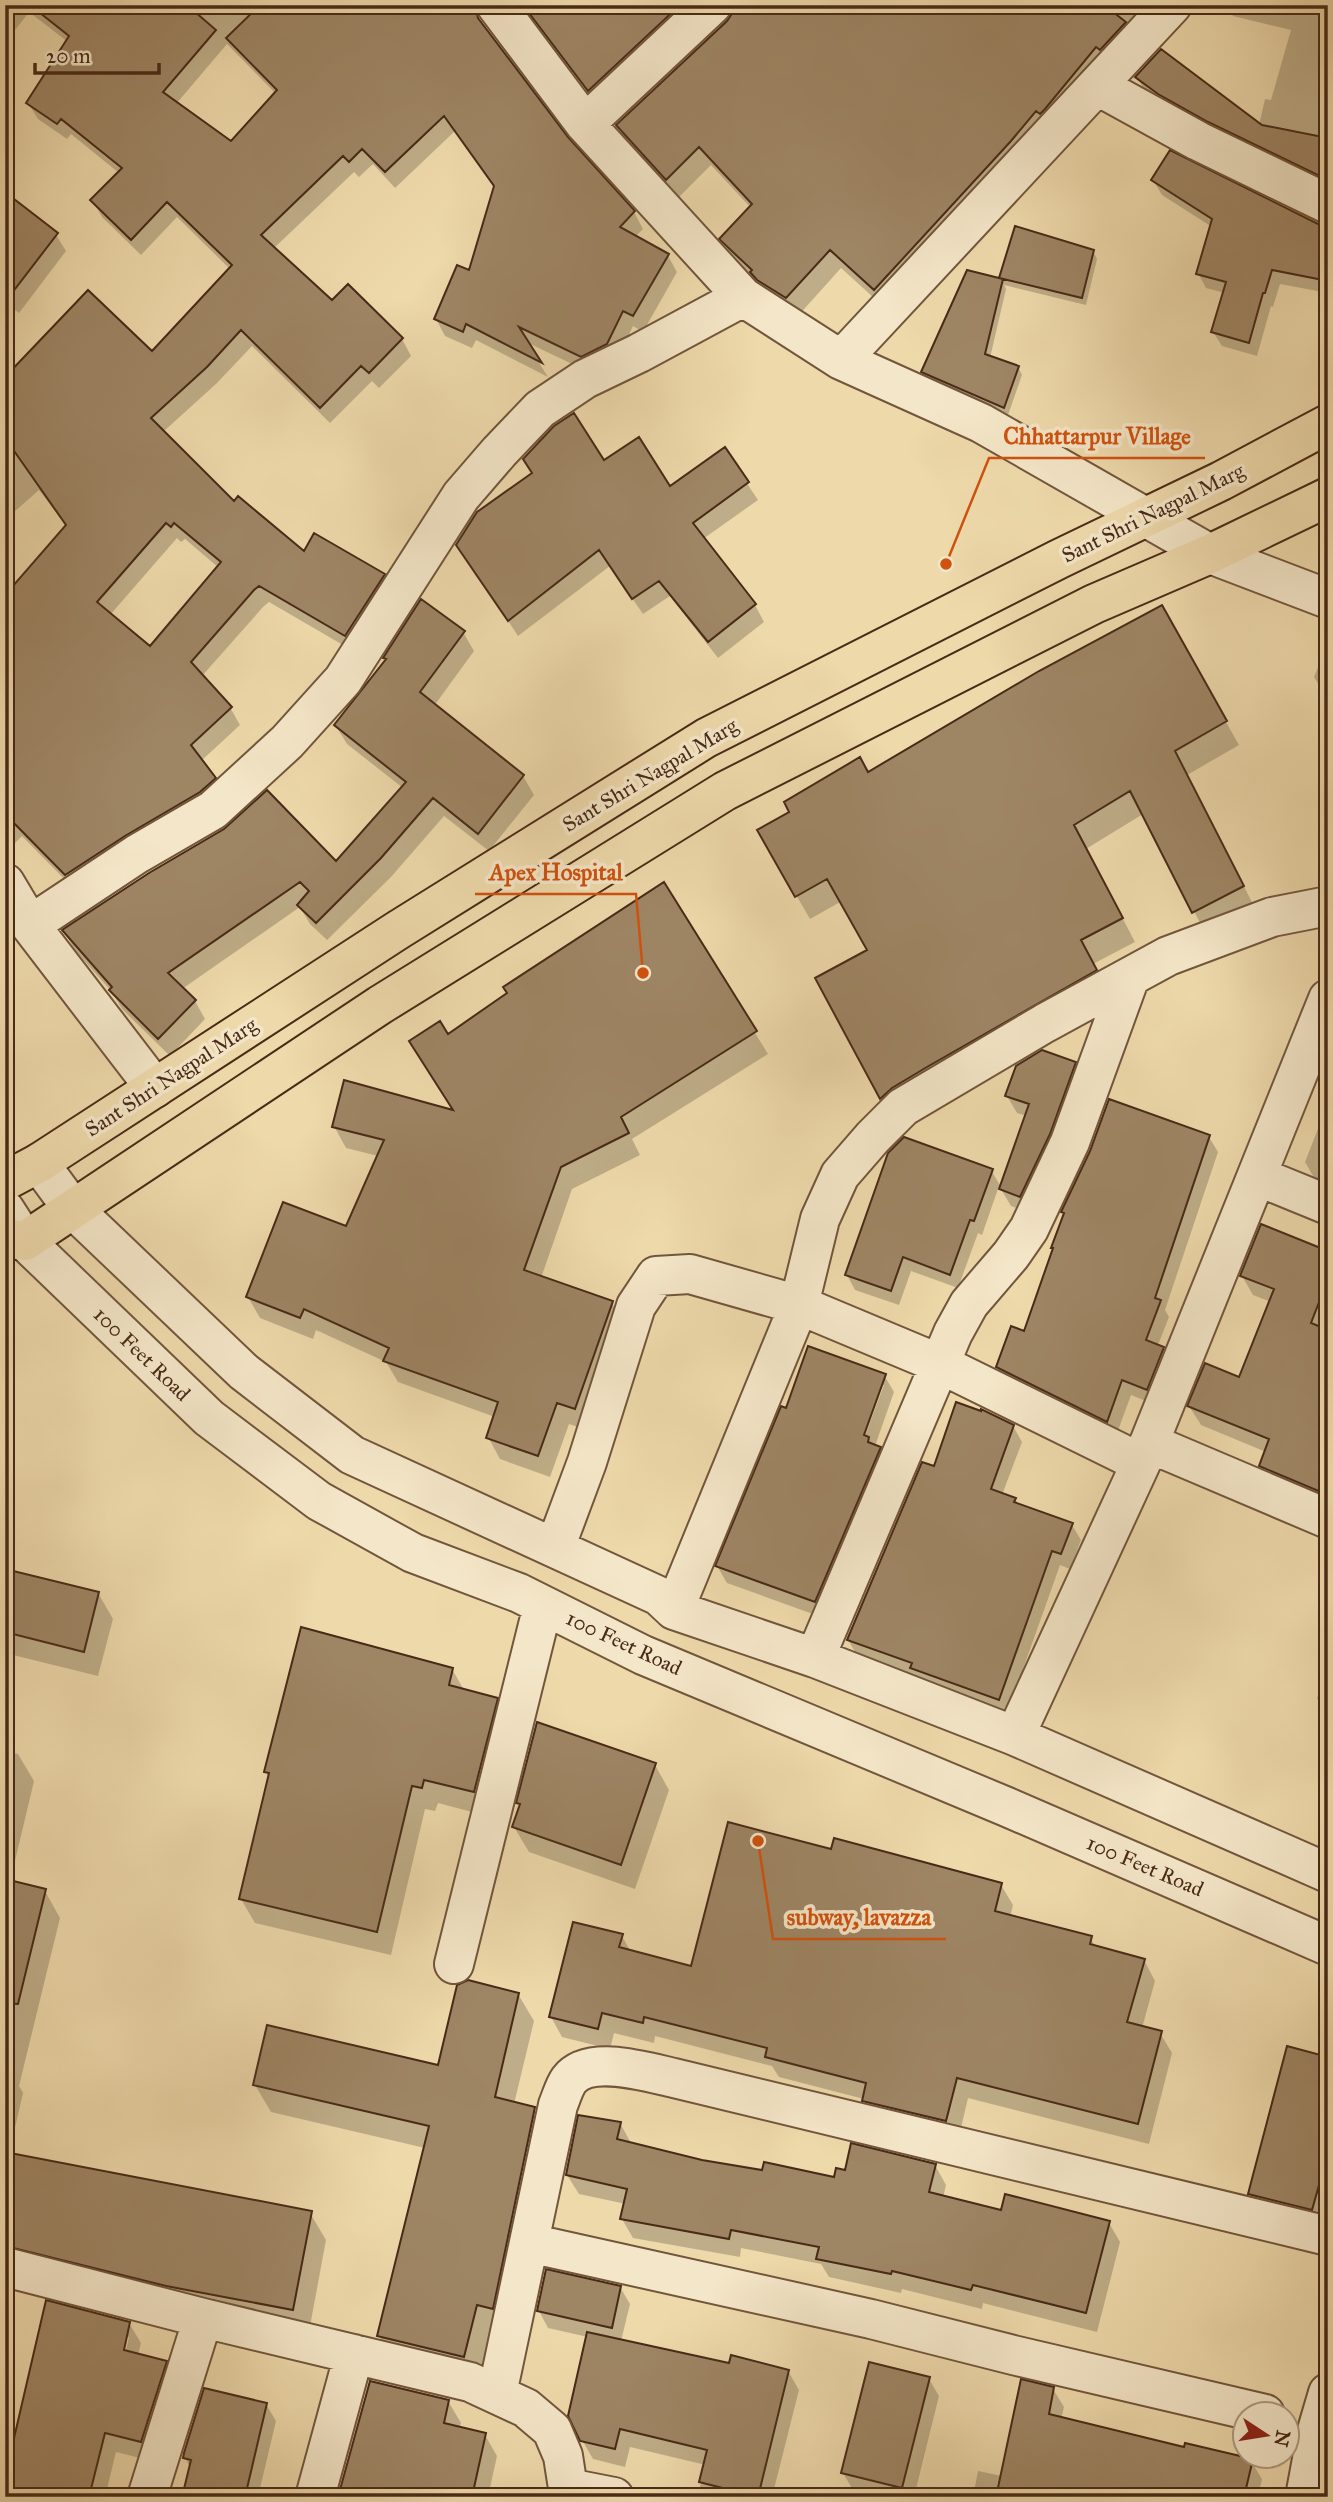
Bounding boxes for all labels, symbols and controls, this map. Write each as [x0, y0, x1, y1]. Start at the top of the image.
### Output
scale bar [35, 32, 159, 76]
text: 20 m [46, 43, 91, 69]
callout: Chhattarpur Village [989, 414, 1205, 458]
text: Chhattarpur Village [1003, 422, 1191, 451]
street label: Sant Shri Nagpal Marg [1057, 457, 1249, 568]
street label: Sant Shri Nagpal Marg [558, 712, 743, 838]
callout: Apex Hospital [475, 850, 636, 894]
text: Apex Hospital [487, 858, 623, 887]
street label: Sant Shri Nagpal Marg [80, 1012, 262, 1142]
street label: 100 Feet Road [88, 1301, 196, 1407]
street label: 100 Feet Road [562, 1605, 686, 1681]
street label: 100 Feet Road [1083, 1830, 1208, 1902]
callout: subway, lavazza [773, 1895, 946, 1939]
text: subway, lavazza [787, 1903, 933, 1932]
north arrow [1232, 2400, 1302, 2470]
text: N [1269, 2428, 1295, 2449]

